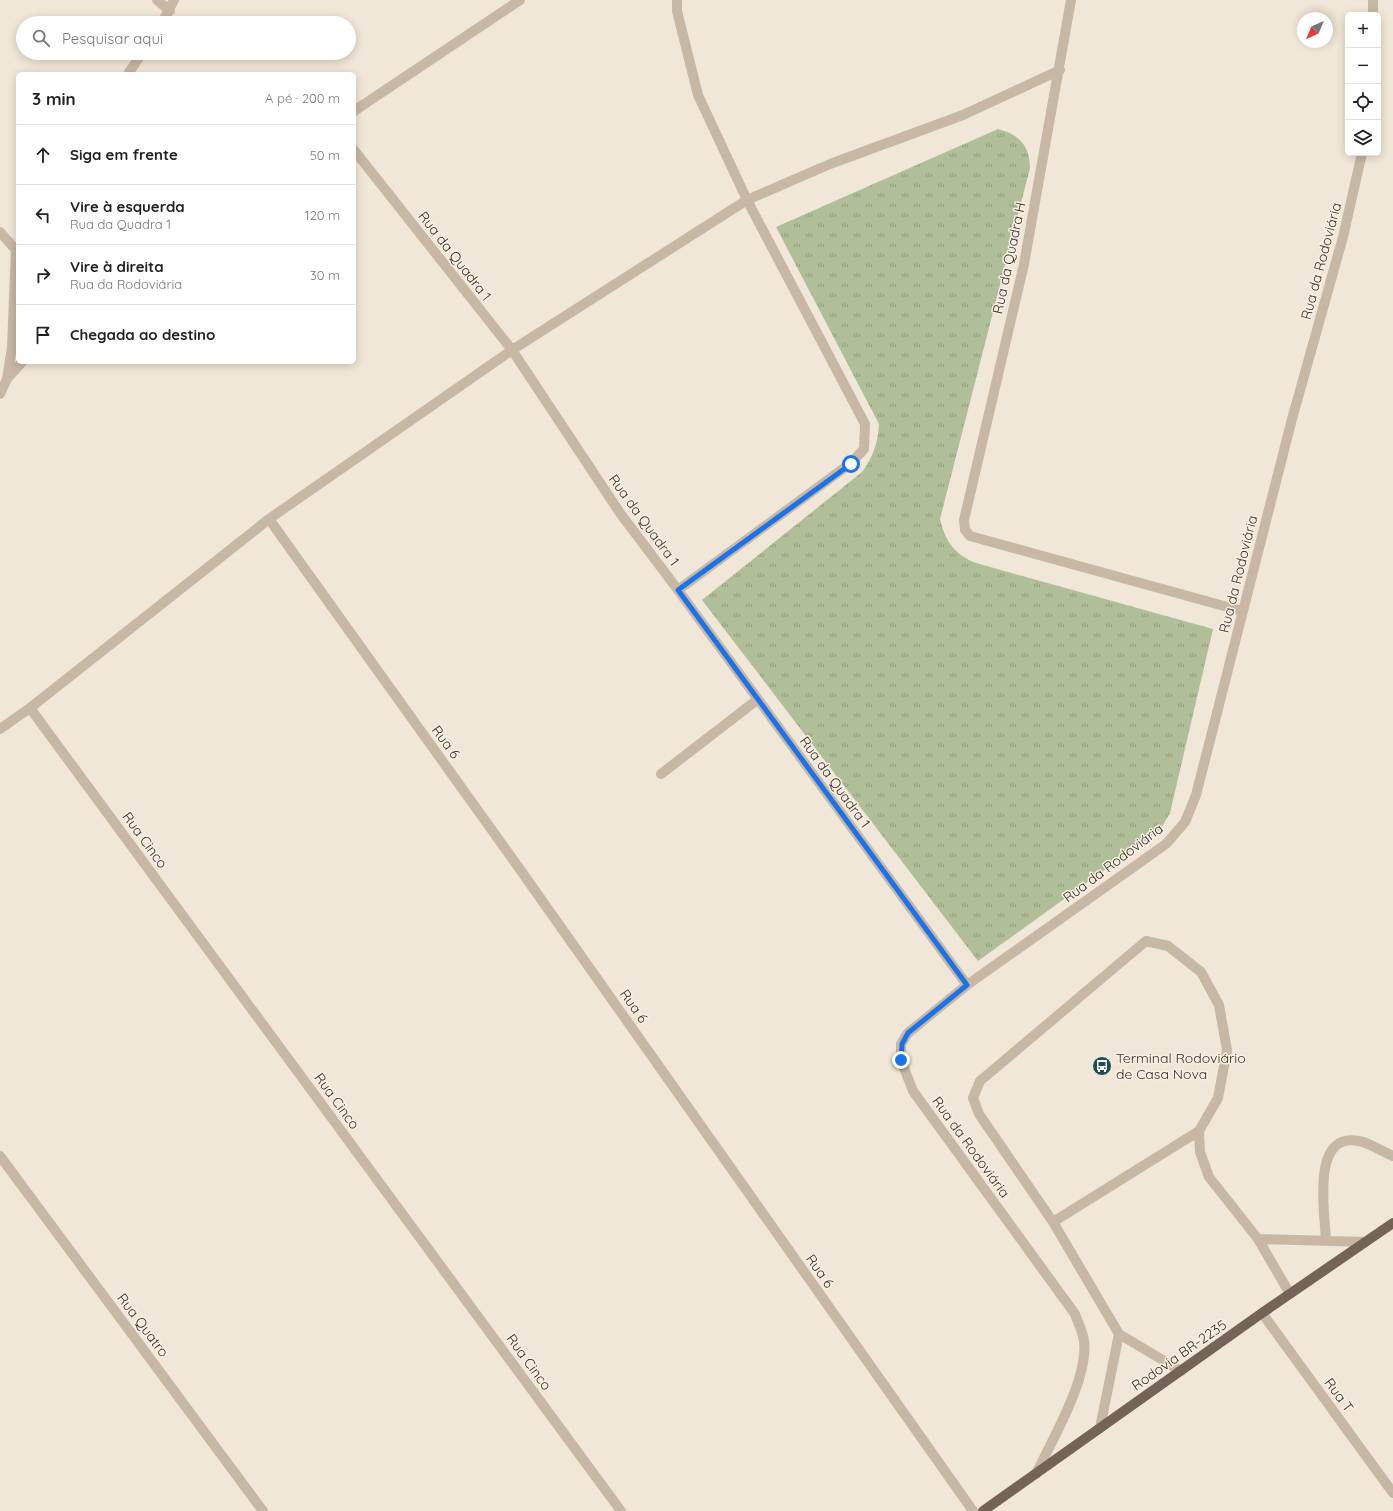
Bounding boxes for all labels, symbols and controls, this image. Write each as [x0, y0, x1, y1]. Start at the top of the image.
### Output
north arrow [1297, 12, 1333, 48]
map controls [1345, 12, 1381, 156]
button: + [1345, 12, 1381, 48]
search box [16, 16, 356, 60]
icon: search [30, 27, 52, 49]
text: Pesquisar aqui [62, 29, 163, 48]
button: − [1345, 48, 1381, 84]
button: locate [1345, 84, 1381, 120]
text: 3 min [32, 88, 76, 109]
text: A pé · 200 m [265, 90, 340, 106]
button: layers [1345, 120, 1381, 156]
icon: ahead [32, 144, 54, 166]
text: Siga em frente [70, 145, 178, 164]
text: 50 m [310, 147, 340, 163]
text: Vire à esquerda [70, 197, 185, 216]
street label: Rua da Rodoviária [1297, 200, 1345, 322]
street label: Rua da Quadra H [988, 201, 1030, 315]
icon: left [32, 204, 54, 226]
text: 120 m [305, 207, 340, 223]
street label: Rua da Quadra 1 [414, 208, 496, 304]
text: Rua da Quadra 1 [70, 216, 171, 232]
text: Vire à direita [70, 257, 164, 276]
icon: right [32, 264, 54, 286]
text: 30 m [310, 267, 340, 283]
text: Rua da Rodoviária [70, 276, 182, 292]
icon: arrive [32, 324, 54, 346]
text: Chegada ao destino [70, 325, 215, 344]
route start [842, 455, 860, 473]
street label: Rua da Quadra 1 [605, 471, 683, 569]
street label: Rua da Rodoviária [1215, 513, 1261, 635]
street label: Rua 6 [428, 722, 464, 763]
street label: Rua da Quadra 1 [796, 733, 874, 831]
street label: Rua Cinco [118, 808, 172, 872]
street label: Rua da Rodoviária [1059, 819, 1167, 907]
street label: Rua 6 [616, 986, 652, 1027]
place label: Terminal Rodoviário de Casa Nova [1116, 1049, 1246, 1083]
route end [892, 1051, 910, 1069]
bus stop icon: Terminal Rodoviário de Casa Nova [1091, 1055, 1113, 1077]
street label: Rua Cinco [310, 1069, 364, 1133]
street label: Rua da Rodoviária [928, 1093, 1014, 1201]
street label: Rua 6 [802, 1251, 838, 1292]
street label: Rua Quatro [113, 1290, 173, 1360]
street label: Rodovia BR-2235 [1128, 1316, 1230, 1394]
street label: Rua Cinco [502, 1330, 556, 1394]
street label: Rua T [1321, 1374, 1357, 1416]

